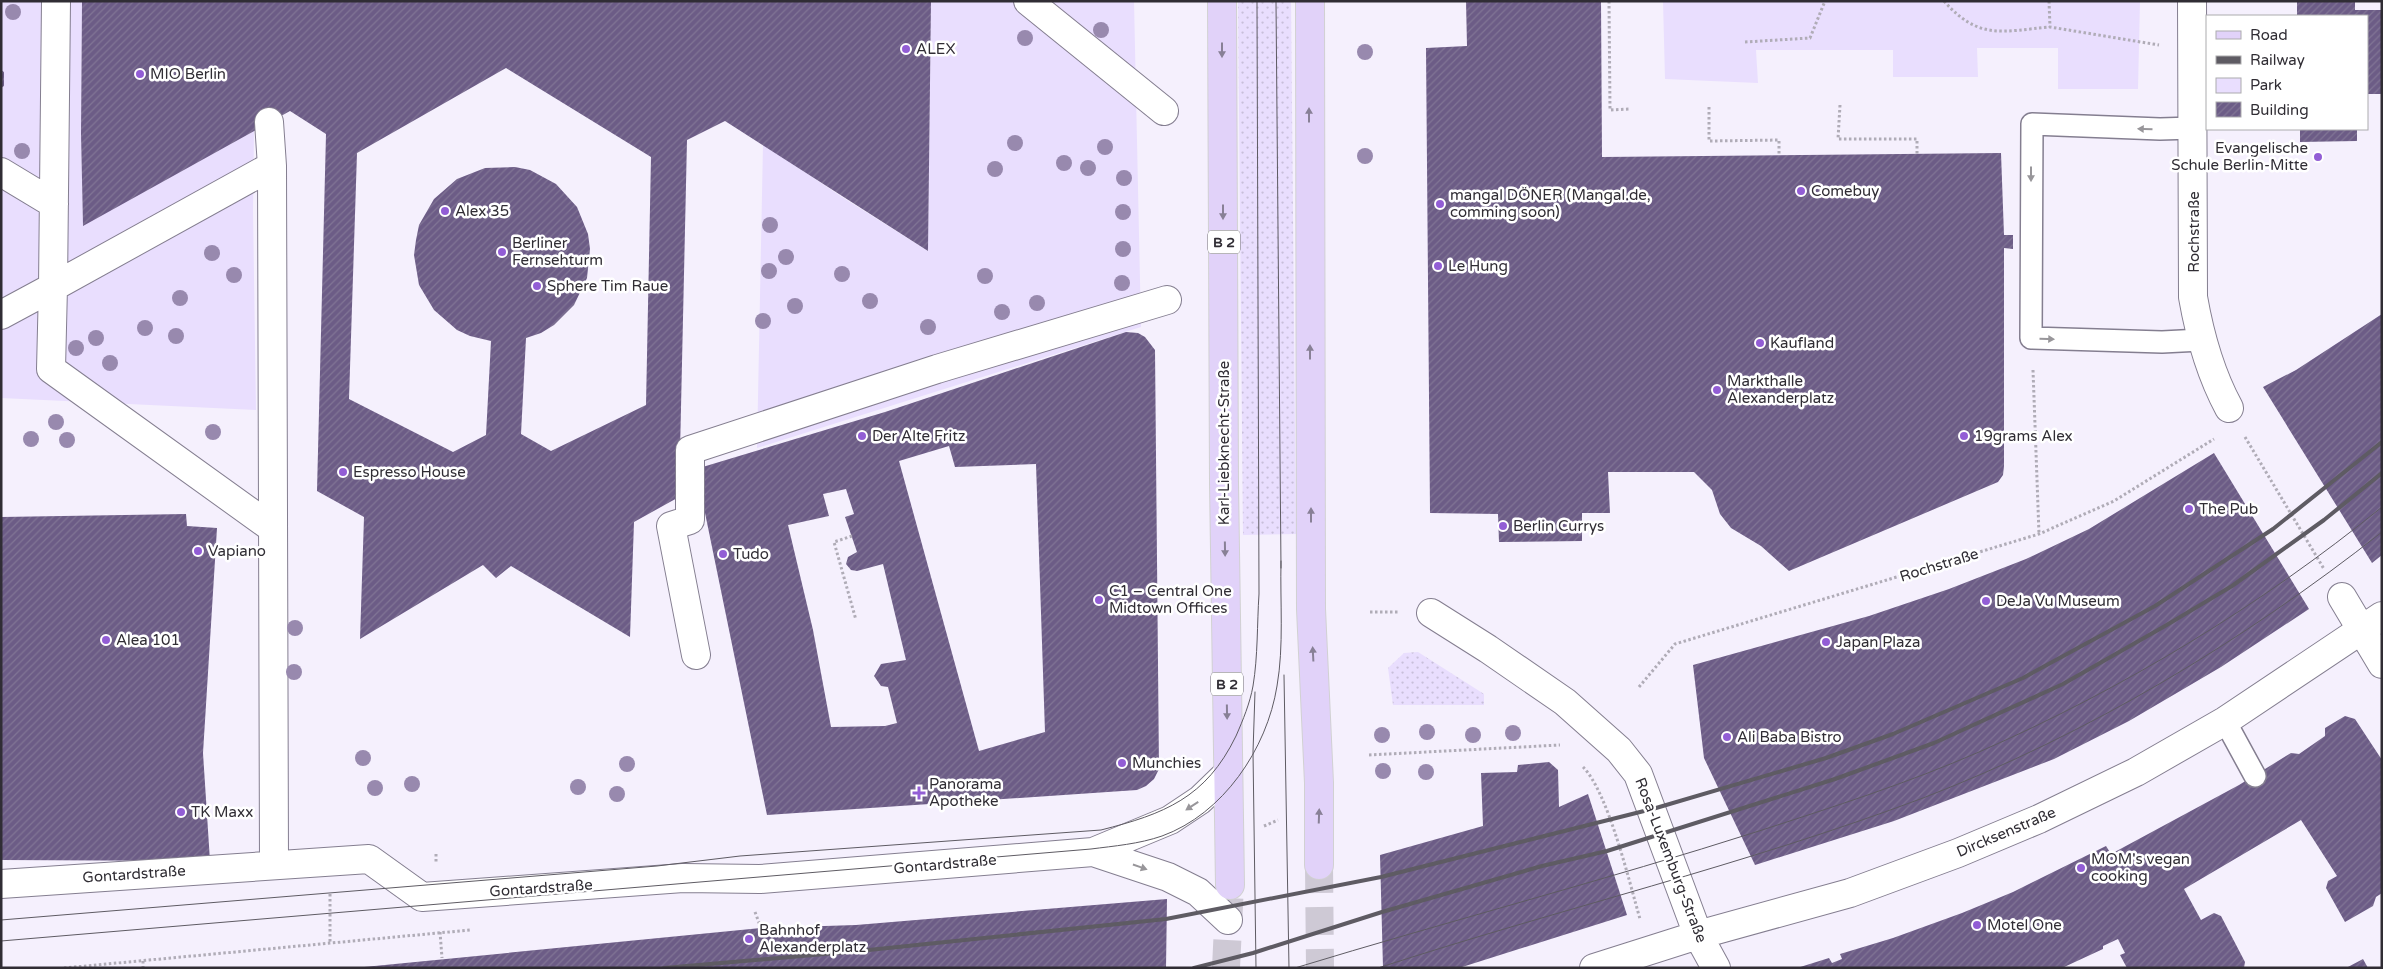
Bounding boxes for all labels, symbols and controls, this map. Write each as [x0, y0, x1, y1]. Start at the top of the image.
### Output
legend [2206, 15, 2368, 130]
text: Road [2250, 26, 2288, 44]
place label: ALEX [916, 40, 955, 58]
one-way arrow [1218, 42, 1226, 58]
marker: ALEX [900, 43, 912, 55]
text: Railway [2250, 51, 2305, 69]
place label: MIO Berlin [150, 65, 226, 83]
marker: MIO Berlin [134, 68, 146, 80]
text: Park [2250, 76, 2282, 94]
text: Building [2250, 101, 2309, 119]
one-way arrow [1305, 107, 1313, 123]
one-way arrow [2137, 124, 2153, 132]
place label: Evangelische Schule Berlin-Mitte [2171, 139, 2308, 174]
marker: Evangelische Schule Berlin-Mitte [2312, 151, 2324, 163]
one-way arrow [2027, 166, 2035, 182]
place label: Comebuy [1811, 182, 1879, 200]
marker: Comebuy [1795, 185, 1807, 197]
place label: mangal DÖNER (Mangal.de, comming soon) [1450, 186, 1651, 221]
street label: Rochstraße [2185, 191, 2203, 273]
marker: mangal DÖNER (Mangal.de, comming soon) [1434, 198, 1446, 210]
place label: Alex 35 [455, 202, 509, 220]
marker: Alex 35 [439, 205, 451, 217]
one-way arrow [1219, 205, 1227, 221]
road number: B 2 [1208, 230, 1240, 253]
place label: Berliner Fernsehturm [512, 234, 603, 269]
marker: Berliner Fernsehturm [496, 246, 508, 258]
place label: Le Hung [1448, 257, 1508, 275]
marker: Le Hung [1432, 260, 1444, 272]
place label: Sphere Tim Raue [547, 277, 668, 295]
marker: Sphere Tim Raue [531, 280, 543, 292]
place label: Kaufland [1770, 334, 1834, 352]
one-way arrow [2039, 335, 2055, 343]
marker: Kaufland [1754, 337, 1766, 349]
one-way arrow [1306, 344, 1314, 360]
street label: Karl-Liebknecht-Straße [1215, 361, 1233, 525]
place label: Markthalle Alexanderplatz [1727, 372, 1834, 407]
marker: Markthalle Alexanderplatz [1711, 384, 1723, 396]
place label: Der Alte Fritz [872, 427, 965, 445]
place label: 19grams Alex [1974, 427, 2073, 445]
marker: Der Alte Fritz [856, 430, 868, 442]
marker: 19grams Alex [1958, 430, 1970, 442]
place label: Espresso House [353, 463, 466, 481]
marker: Espresso House [337, 466, 349, 478]
place label: The Pub [2199, 500, 2258, 518]
marker: The Pub [2183, 503, 2195, 515]
one-way arrow [1307, 507, 1315, 523]
place label: Berlin Currys [1513, 517, 1604, 535]
marker: Berlin Currys [1497, 520, 1509, 532]
place label: Vapiano [208, 542, 266, 560]
one-way arrow [1221, 542, 1229, 558]
street label: Rochstraße [1897, 544, 1981, 586]
marker: Vapiano [192, 545, 204, 557]
place label: Tudo [733, 545, 769, 563]
marker: Tudo [717, 548, 729, 560]
place label: C1 – Central One Midtown Offices [1109, 582, 1232, 617]
place label: DeJa Vu Museum [1996, 592, 2120, 610]
marker: C1 – Central One Midtown Offices [1093, 594, 1105, 606]
marker: DeJa Vu Museum [1980, 595, 1992, 607]
place label: Alea 101 [116, 631, 180, 649]
place label: Japan Plaza [1836, 633, 1920, 651]
marker: Alea 101 [100, 634, 112, 646]
marker: Japan Plaza [1820, 636, 1832, 648]
one-way arrow [1309, 646, 1317, 662]
road number: B 2 [1211, 672, 1243, 696]
one-way arrow [1223, 704, 1231, 720]
place label: Ali Baba Bistro [1737, 728, 1842, 746]
marker: Ali Baba Bistro [1721, 731, 1733, 743]
place label: Munchies [1132, 754, 1201, 772]
marker: Munchies [1116, 757, 1128, 769]
place label: Panorama Apotheke [929, 775, 1002, 810]
street label: Rosa-Luxemburg-Straße [1631, 775, 1711, 945]
marker: Panorama Apotheke [913, 787, 925, 799]
one-way arrow [1185, 801, 1198, 810]
place label: TK Maxx [191, 803, 253, 821]
street label: Dircksenstraße [1954, 803, 2058, 861]
marker: TK Maxx [175, 806, 187, 818]
one-way arrow [1315, 808, 1323, 824]
place label: MOM's vegan cooking [2091, 850, 2190, 885]
street label: Gontardstraße [893, 851, 997, 877]
street label: Gontardstraße [82, 861, 186, 887]
marker: MOM's vegan cooking [2075, 862, 2087, 874]
one-way arrow [1132, 863, 1147, 871]
street label: Gontardstraße [489, 875, 593, 901]
place label: Motel One [1987, 916, 2062, 934]
marker: Motel One [1971, 919, 1983, 931]
place label: Bahnhof Alexanderplatz [759, 921, 866, 956]
marker: Bahnhof Alexanderplatz [743, 933, 755, 945]

